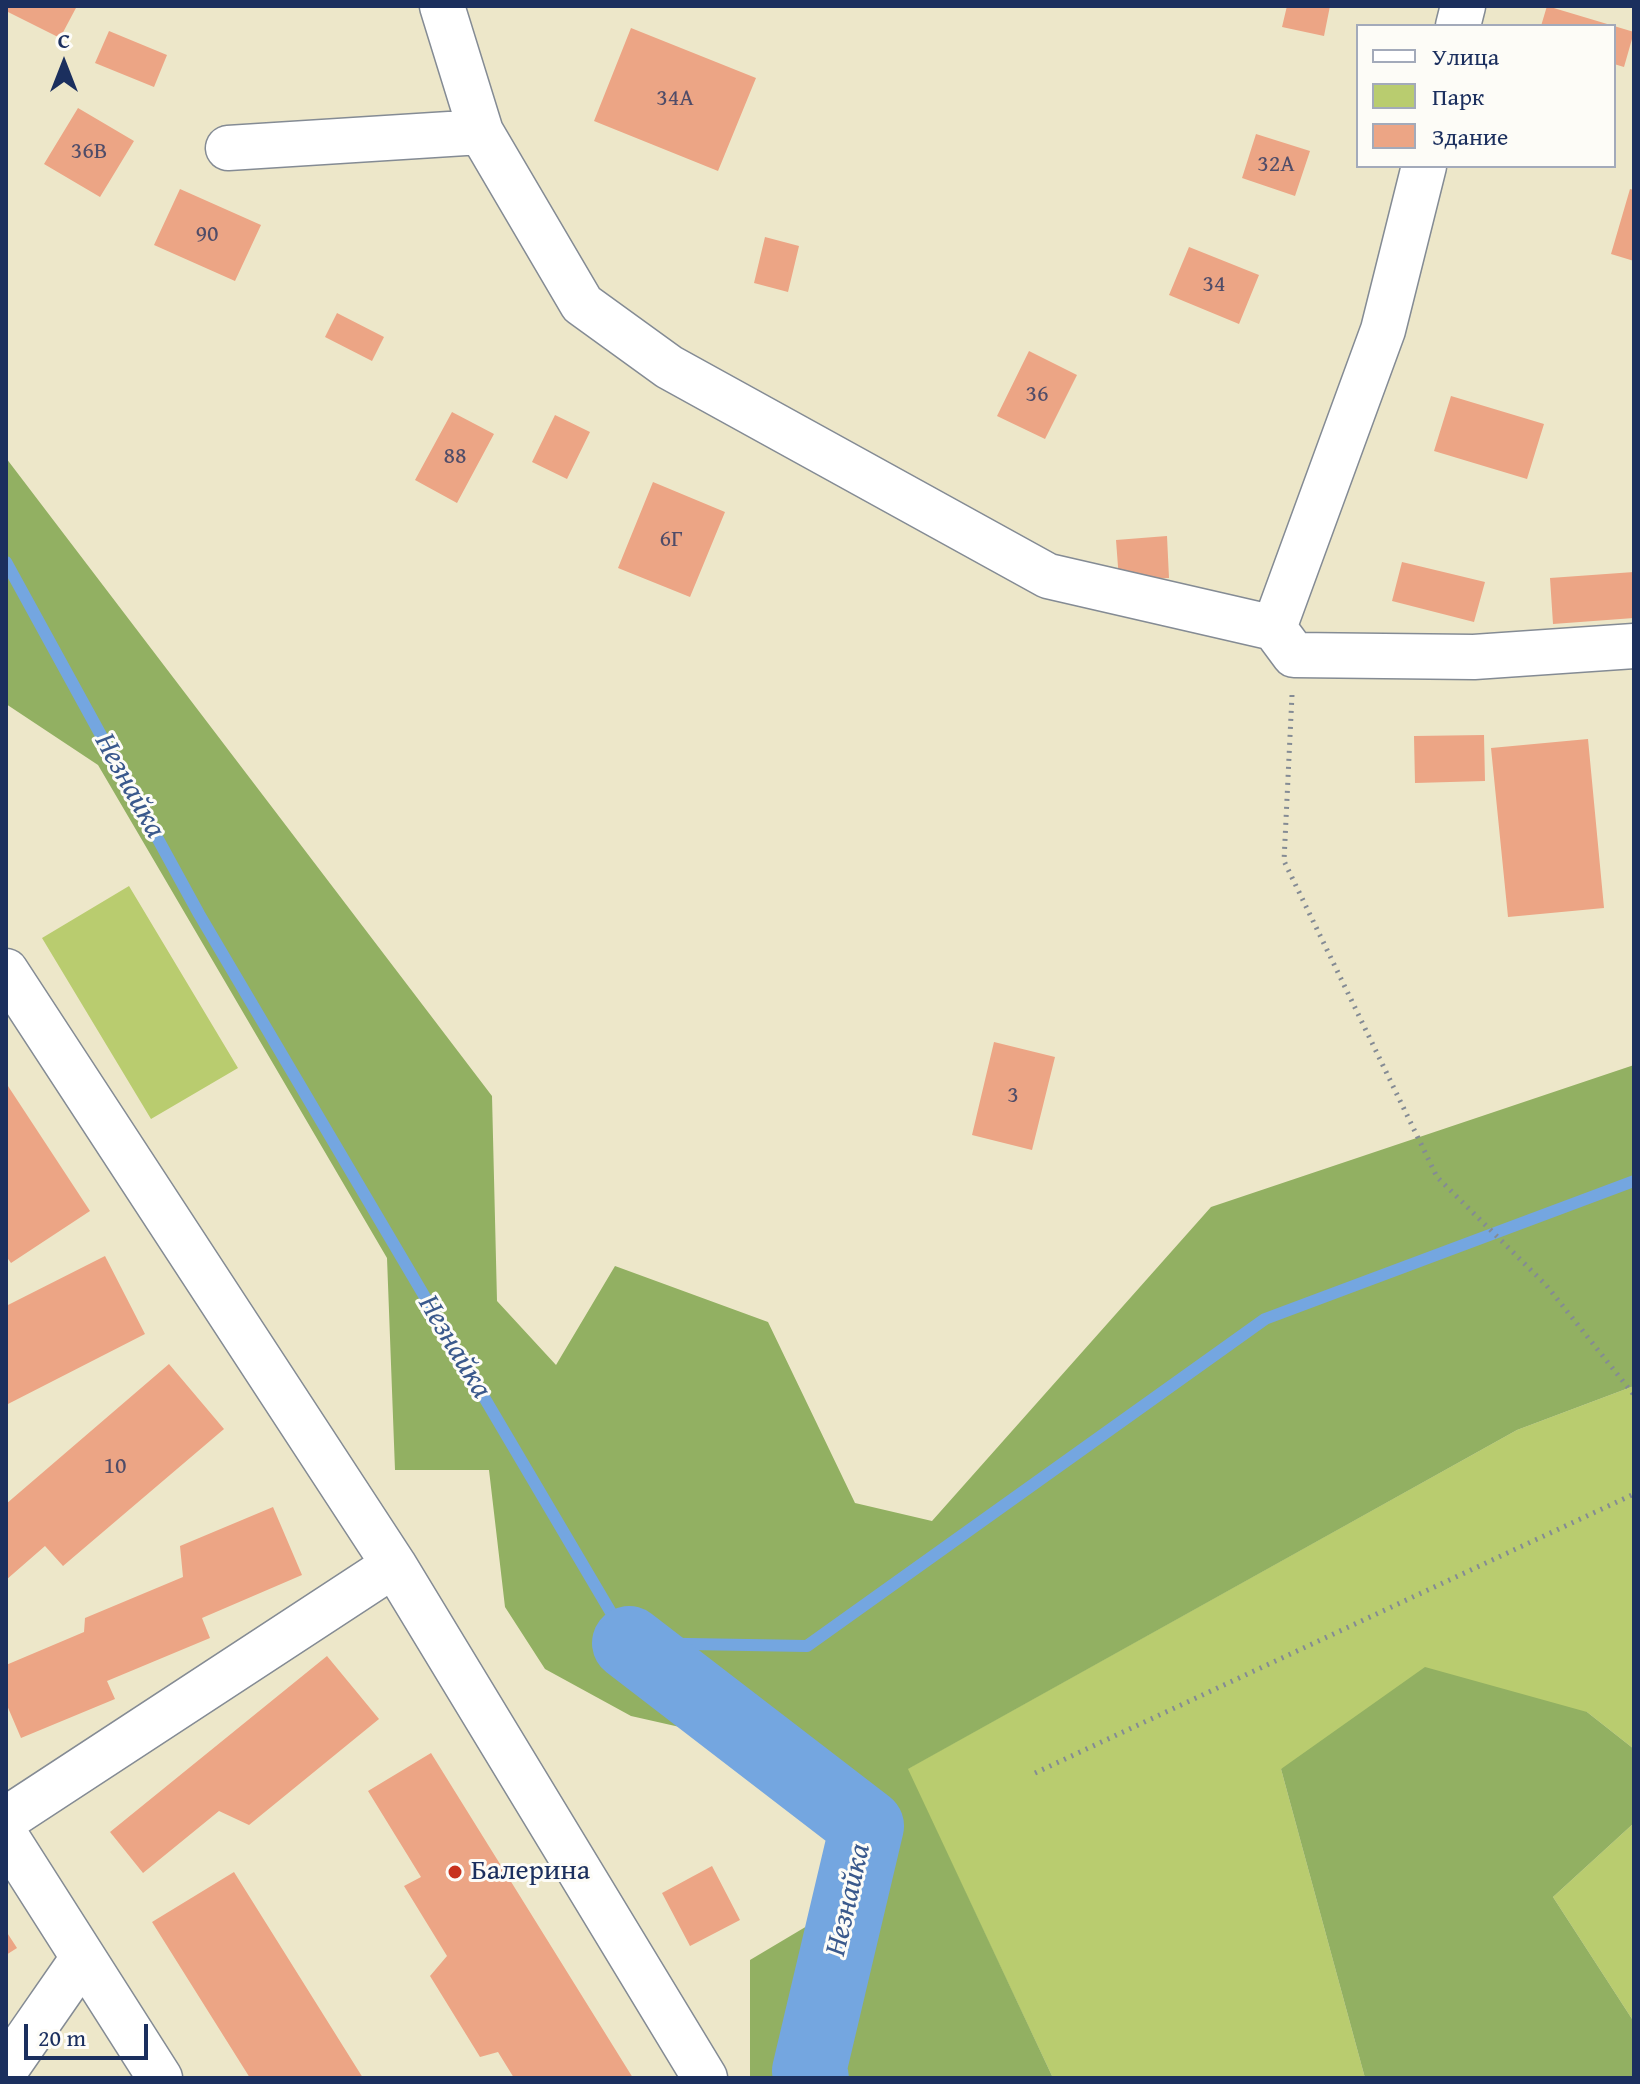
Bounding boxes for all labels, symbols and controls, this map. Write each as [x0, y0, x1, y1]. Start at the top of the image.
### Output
north arrow [24, 24, 104, 104]
text: С [58, 24, 70, 56]
legend [1356, 24, 1616, 168]
text: Улица [1432, 39, 1499, 74]
text: Парк [1432, 79, 1484, 114]
house number: 34А [656, 85, 694, 113]
text: Здание [1432, 119, 1508, 154]
house number: 36В [71, 138, 107, 166]
house number: 32А [1257, 151, 1295, 179]
house number: 90 [195, 221, 219, 249]
house number: 34 [1202, 271, 1226, 299]
house number: 36 [1025, 381, 1049, 409]
house number: 88 [443, 443, 467, 471]
house number: 6Г [659, 526, 683, 554]
water label: Незнайка [86, 727, 172, 845]
house number: 3 [1007, 1082, 1019, 1110]
water label: Незнайка [409, 1289, 499, 1405]
house number: 10 [103, 1453, 127, 1481]
water label: Незнайка [819, 1840, 879, 1960]
place label: Балерина [471, 1855, 590, 1889]
marker: Балерина [446, 1863, 464, 1881]
scale bar [28, 2008, 152, 2058]
text: 20 m [38, 2020, 86, 2055]

